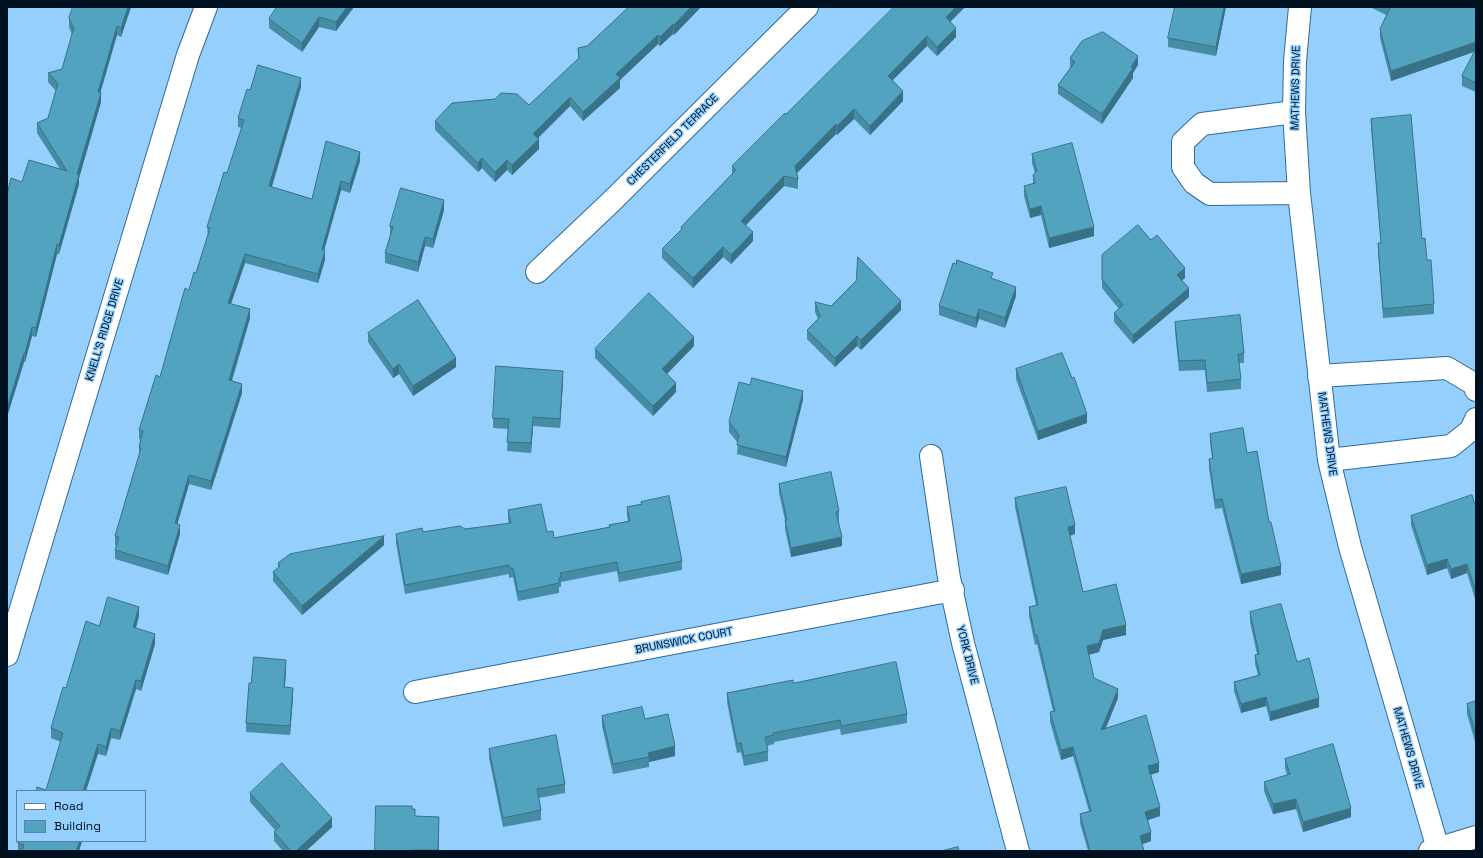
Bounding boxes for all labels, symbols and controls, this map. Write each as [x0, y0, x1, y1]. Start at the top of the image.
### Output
street label: MATHEWS DRIVE [1289, 46, 1303, 130]
street label: CHESTERFIELD TERRACE [624, 91, 722, 189]
street label: KNELL'S RIDGE DRIVE [83, 277, 127, 383]
street label: MATHEWS DRIVE [1315, 391, 1339, 477]
street label: YORK DRIVE [953, 624, 981, 686]
street label: BRUNSWICK COURT [634, 625, 734, 657]
street label: MATHEWS DRIVE [1390, 706, 1426, 790]
legend [16, 790, 146, 842]
text: Road [54, 798, 83, 814]
text: Building [54, 818, 101, 834]

